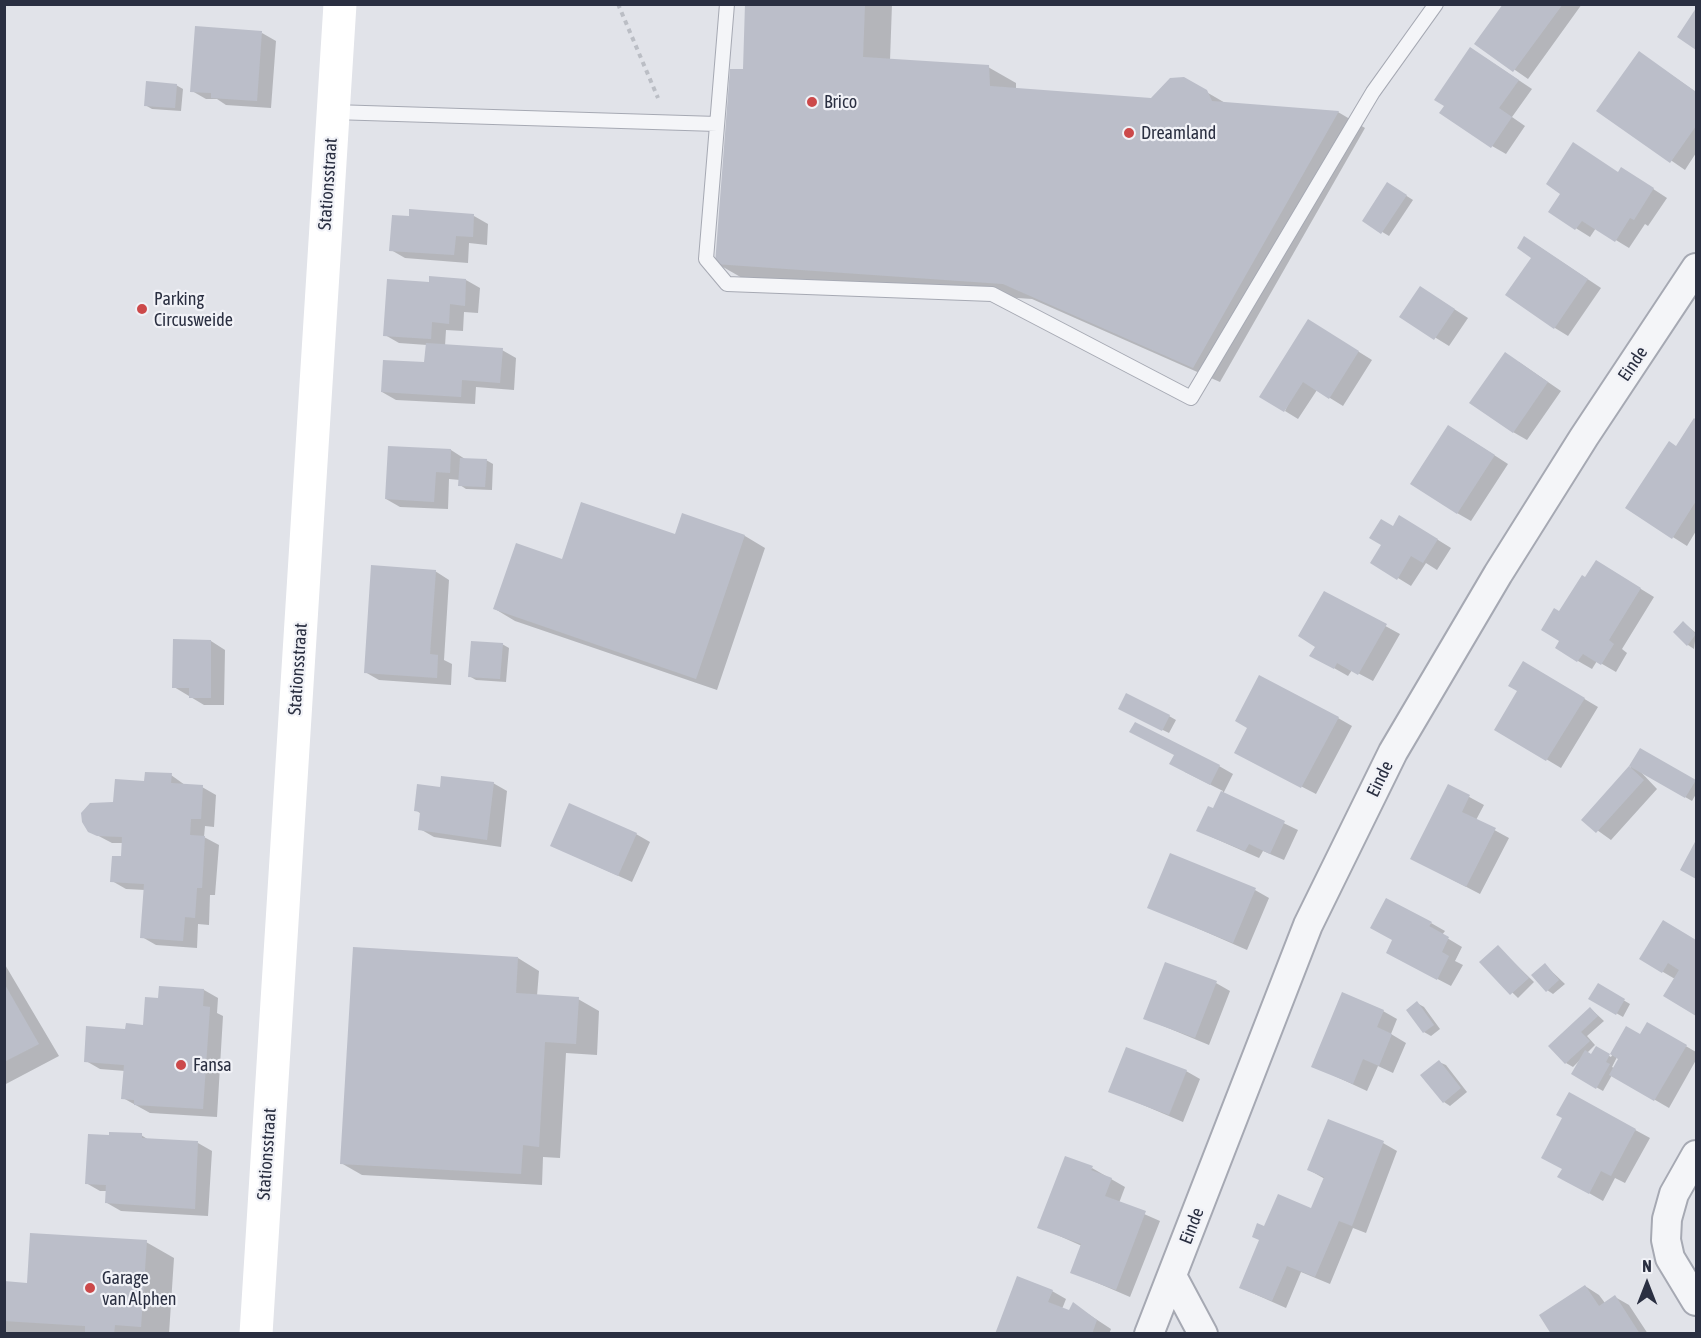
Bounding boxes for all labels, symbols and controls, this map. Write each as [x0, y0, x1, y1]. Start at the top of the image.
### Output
place label: Brico [824, 91, 857, 113]
marker: Brico [805, 95, 819, 109]
place label: Dreamland [1141, 122, 1216, 144]
marker: Dreamland [1122, 126, 1136, 140]
street label: Stationsstraat [314, 137, 342, 231]
place label: Parking Circusweide [154, 288, 233, 330]
marker: Parking Circusweide [135, 302, 149, 316]
street label: Einde [1614, 343, 1652, 385]
street label: Stationsstraat [284, 622, 312, 716]
street label: Einde [1362, 758, 1398, 800]
place label: Fansa [193, 1054, 232, 1076]
marker: Fansa [174, 1058, 188, 1072]
street label: Stationsstraat [253, 1107, 281, 1201]
street label: Einde [1175, 1205, 1209, 1247]
north arrow [1617, 1254, 1677, 1314]
text: N [1642, 1257, 1652, 1275]
place label: Garage van Alphen [102, 1267, 177, 1310]
marker: Garage van Alphen [83, 1281, 97, 1295]

